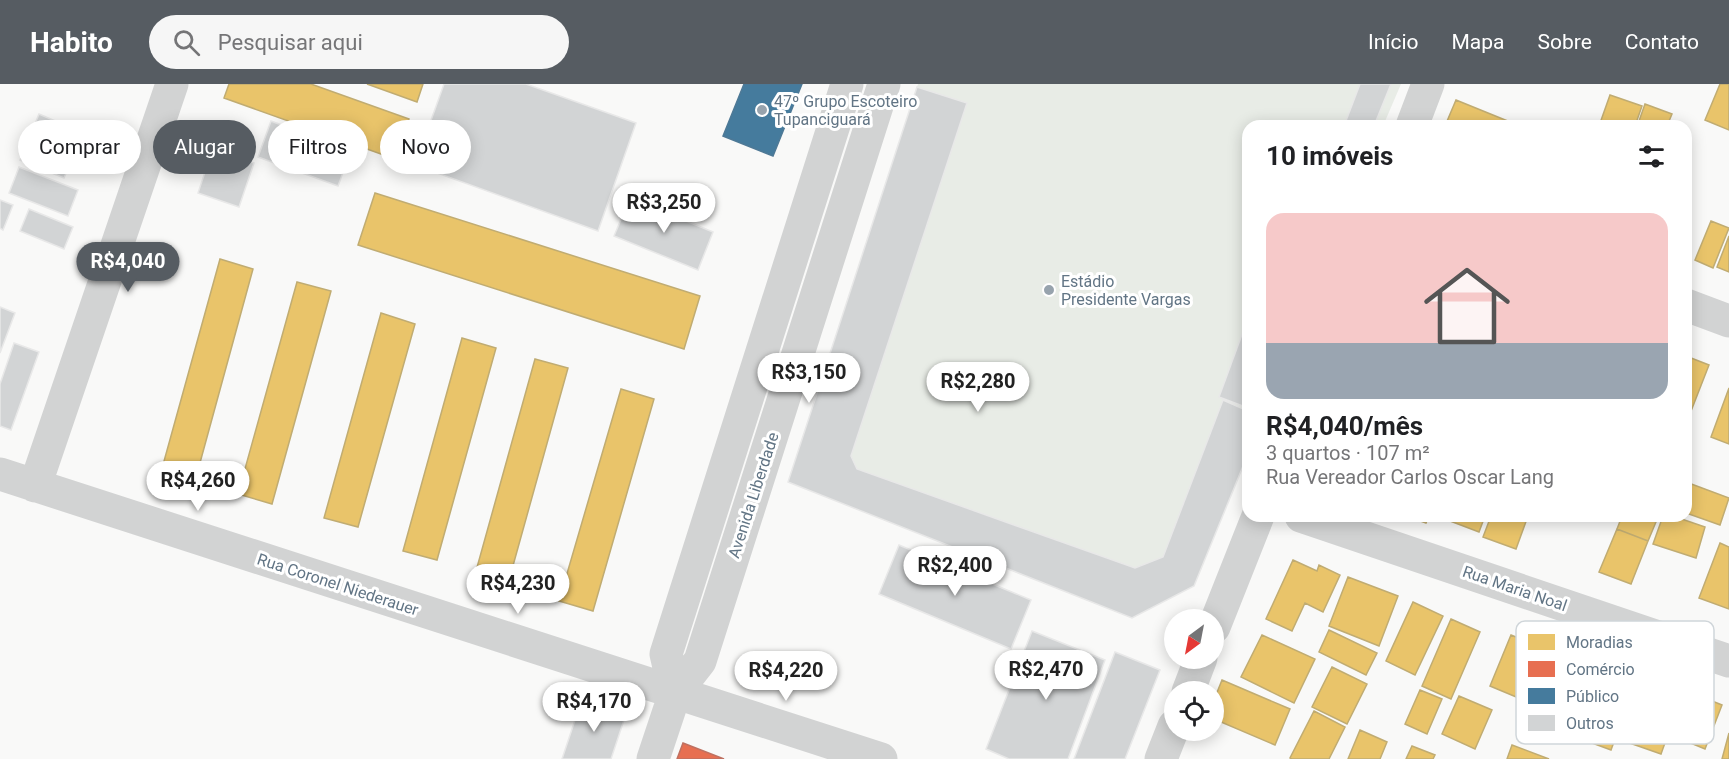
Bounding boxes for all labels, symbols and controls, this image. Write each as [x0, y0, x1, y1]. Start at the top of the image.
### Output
search box [149, 15, 569, 69]
text: Habito [30, 26, 113, 59]
icon: search [170, 26, 203, 59]
text: Pesquisar aqui [218, 30, 363, 55]
text: Início [1368, 30, 1419, 54]
text: Mapa [1452, 30, 1505, 54]
text: Sobre [1538, 30, 1592, 54]
text: Contato [1625, 30, 1699, 54]
place label: 47º Grupo Escoteiro Tupanciguará [774, 92, 917, 129]
marker: 47º Grupo Escoteiro Tupanciguará [755, 103, 769, 117]
chip: Comprar [18, 120, 141, 174]
chip: Alugar [153, 120, 256, 174]
chip: Filtros [268, 120, 368, 174]
chip: Novo [380, 120, 471, 174]
icon: filters [1635, 140, 1668, 173]
text: 10 imóveis [1266, 141, 1393, 171]
pin: R$3,250 [609, 183, 719, 234]
text: R$3,250 [626, 190, 702, 214]
pin: R$4,040 [73, 242, 183, 293]
text: R$4,040 [90, 249, 166, 273]
icon: home [1413, 252, 1521, 360]
place label: Estádio Presidente Vargas [1061, 272, 1191, 309]
marker: Estádio Presidente Vargas [1042, 283, 1056, 297]
pin: R$3,150 [754, 353, 864, 404]
text: R$3,150 [771, 360, 847, 384]
pin: R$2,280 [923, 362, 1033, 413]
text: R$2,280 [940, 369, 1016, 393]
text: R$4,040/mês [1266, 411, 1423, 441]
street label: Avenida Liberdade [724, 430, 783, 560]
text: 3 quartos · 107 m² [1266, 441, 1430, 465]
pin: R$4,260 [143, 461, 253, 512]
text: Rua Vereador Carlos Oscar Lang [1266, 465, 1554, 489]
text: R$4,260 [160, 468, 236, 492]
pin: R$2,400 [900, 546, 1010, 597]
street label: Rua Coronel Niederauer [255, 549, 421, 620]
text: R$2,400 [917, 553, 993, 577]
street label: Rua Maria Noal [1460, 562, 1570, 615]
pin: R$4,230 [463, 564, 573, 615]
text: R$4,230 [480, 571, 556, 595]
north arrow [1164, 609, 1224, 669]
map controls [1164, 609, 1224, 741]
legend [1516, 621, 1714, 744]
text: Moradias [1566, 633, 1633, 652]
pin: R$2,470 [991, 650, 1101, 701]
pin: R$4,220 [731, 651, 841, 702]
text: R$2,470 [1008, 657, 1084, 681]
text: R$4,220 [748, 658, 824, 682]
text: Comércio [1566, 660, 1635, 679]
button: locate [1164, 681, 1224, 741]
pin: R$4,170 [539, 682, 649, 733]
text: Público [1566, 687, 1619, 706]
text: R$4,170 [556, 689, 632, 713]
text: Outros [1566, 714, 1614, 733]

